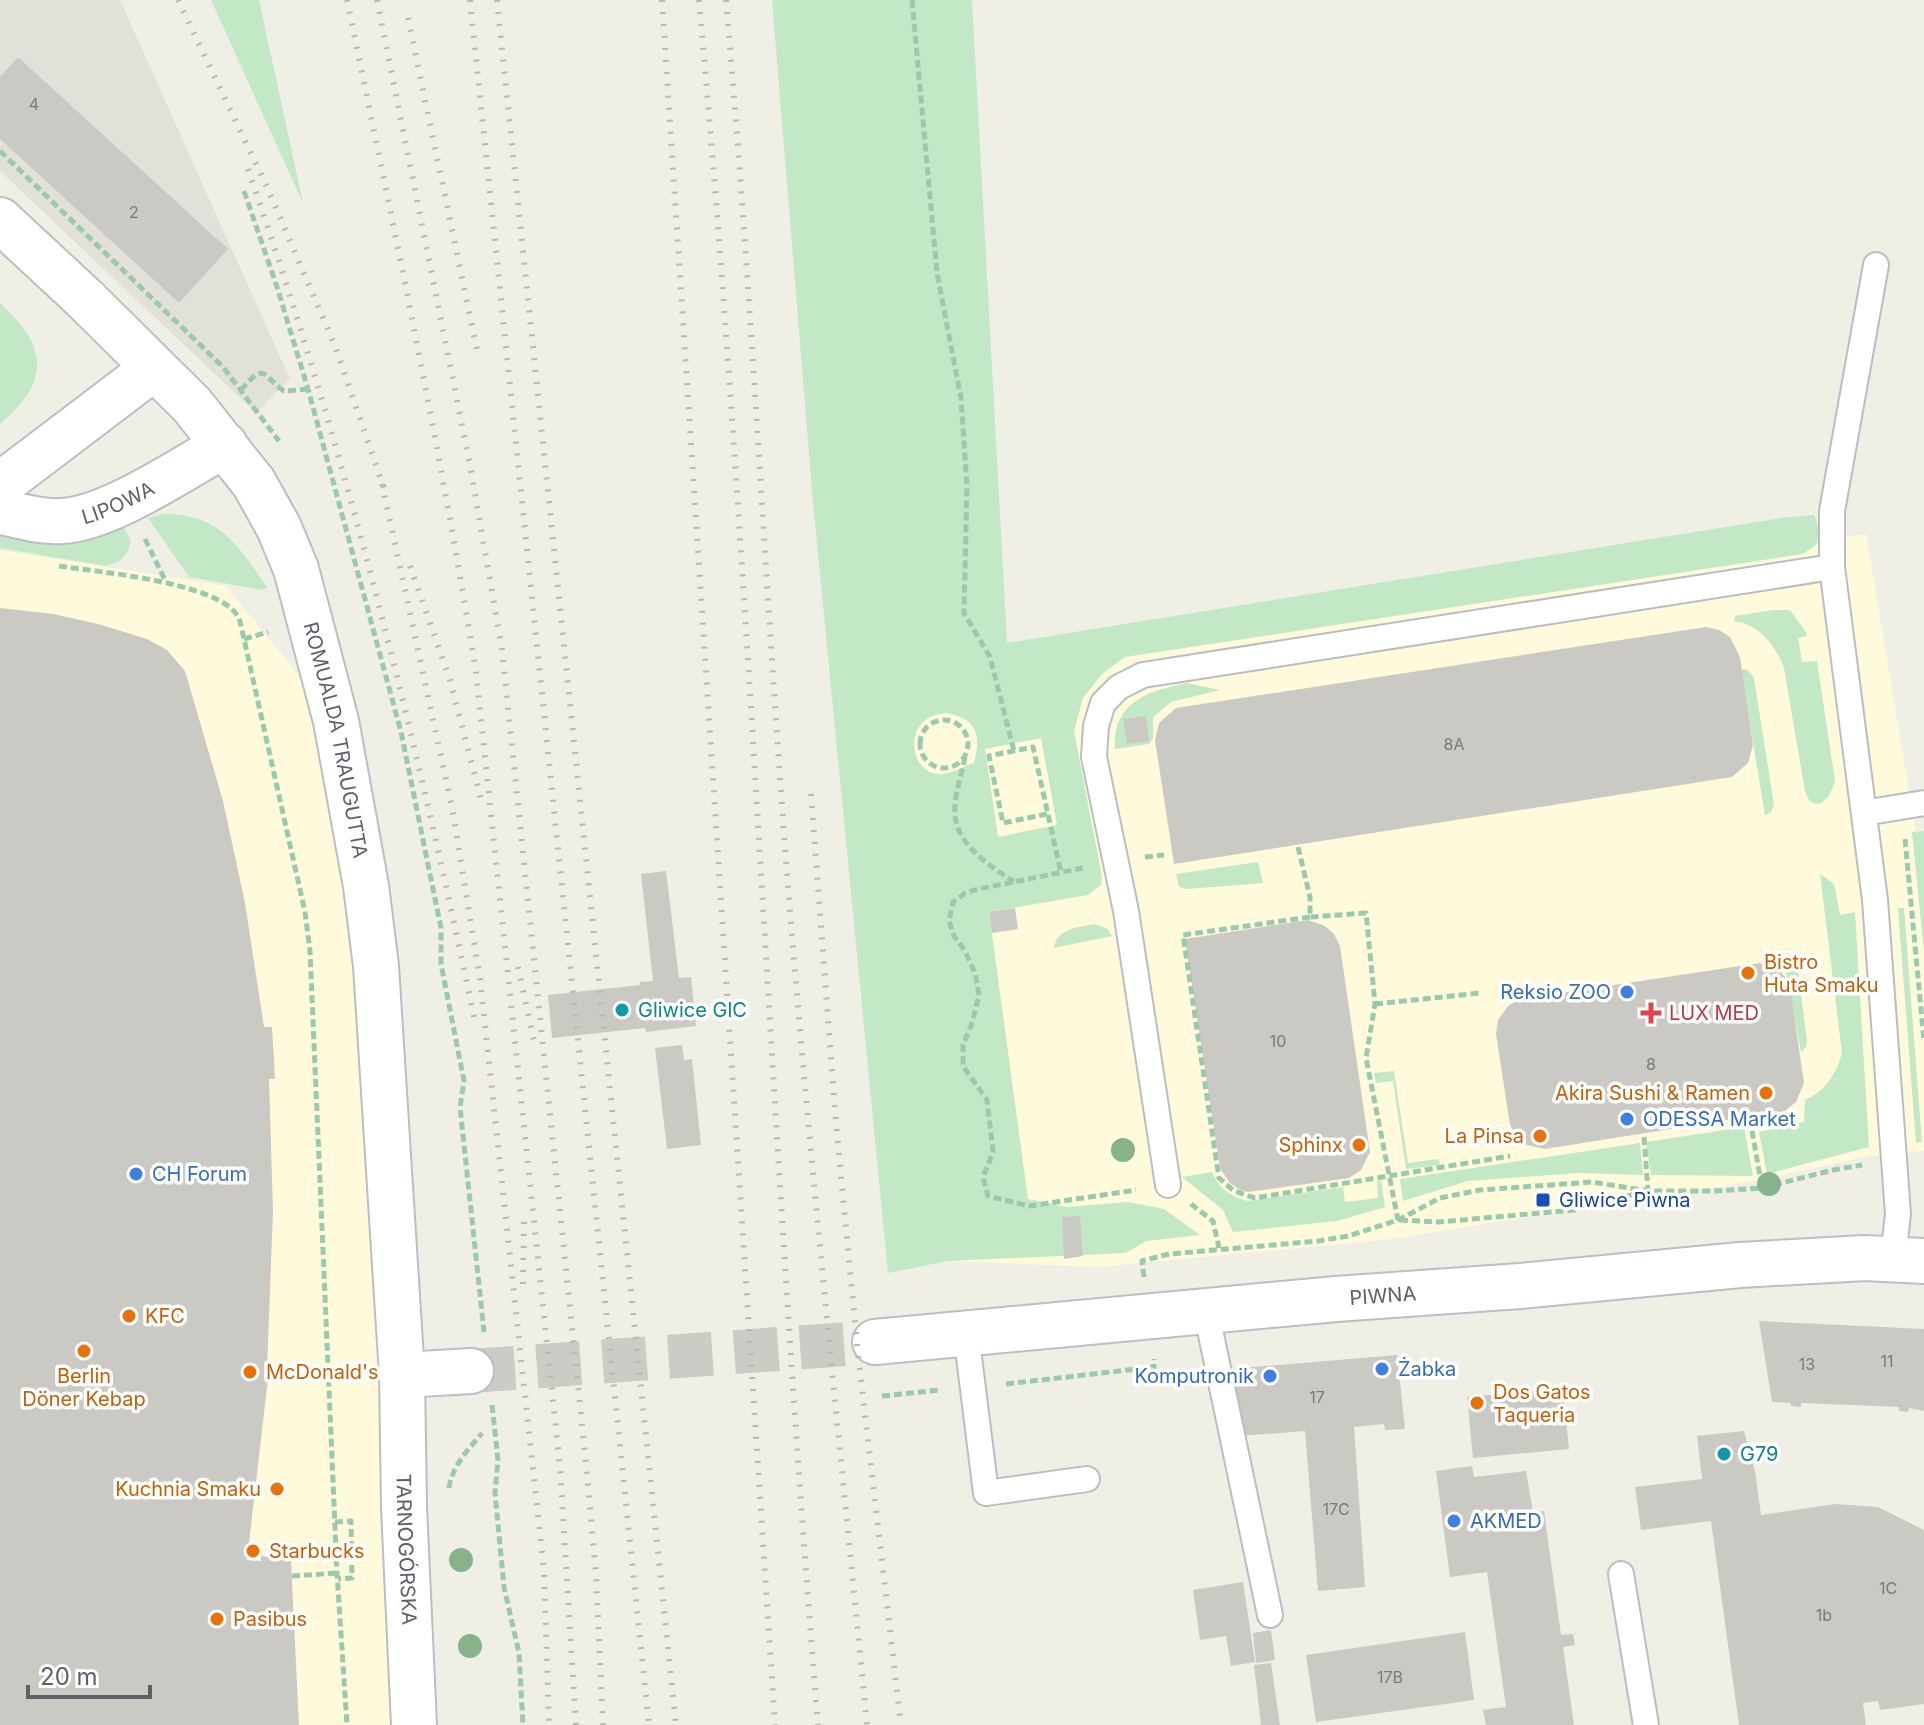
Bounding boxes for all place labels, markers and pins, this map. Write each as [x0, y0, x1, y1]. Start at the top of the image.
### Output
place label: Bistro Huta Smaku [1764, 950, 1879, 997]
marker: Bistro Huta Smaku [1739, 964, 1757, 982]
place label: Reksio ZOO [1500, 980, 1611, 1004]
marker: Reksio ZOO [1618, 983, 1636, 1001]
place label: Gliwice GlC [638, 998, 747, 1022]
marker: Gliwice GlC [613, 1001, 631, 1019]
place label: LUX MED [1669, 1001, 1759, 1025]
marker: LUX MED [1640, 1002, 1662, 1024]
place label: Akira Sushi & Ramen [1555, 1081, 1750, 1105]
marker: Akira Sushi & Ramen [1757, 1084, 1775, 1102]
place label: ODESSA Market [1643, 1107, 1796, 1131]
marker: ODESSA Market [1618, 1110, 1636, 1128]
place label: La Pinsa [1445, 1124, 1524, 1148]
marker: La Pinsa [1531, 1127, 1549, 1145]
place label: Sphinx [1279, 1133, 1343, 1157]
marker: Sphinx [1350, 1136, 1368, 1154]
place label: CH Forum [152, 1162, 247, 1186]
marker: CH Forum [127, 1165, 145, 1183]
place label: Gliwice Piwna [1559, 1188, 1691, 1212]
marker: Gliwice Piwna [1534, 1191, 1552, 1209]
place label: KFC [145, 1304, 185, 1328]
marker: KFC [120, 1307, 138, 1325]
marker: Berlin Döner Kebap [75, 1342, 93, 1360]
place label: Żabka [1398, 1356, 1456, 1381]
place label: McDonald's [266, 1360, 379, 1384]
marker: Żabka [1373, 1360, 1391, 1378]
marker: McDonald's [241, 1363, 259, 1381]
place label: Berlin Döner Kebap [22, 1364, 146, 1411]
place label: Komputronik [1134, 1364, 1254, 1388]
marker: Komputronik [1261, 1367, 1279, 1385]
place label: Dos Gatos Taqueria [1493, 1380, 1591, 1427]
marker: Dos Gatos Taqueria [1468, 1394, 1486, 1412]
place label: G79 [1740, 1442, 1778, 1466]
marker: G79 [1715, 1445, 1733, 1463]
place label: Kuchnia Smaku [115, 1477, 261, 1501]
marker: Kuchnia Smaku [268, 1480, 286, 1498]
place label: AKMED [1470, 1509, 1542, 1533]
marker: AKMED [1445, 1512, 1463, 1530]
place label: Starbucks [269, 1539, 365, 1563]
marker: Starbucks [244, 1542, 262, 1560]
place label: Pasibus [233, 1607, 307, 1631]
marker: Pasibus [208, 1610, 226, 1628]

